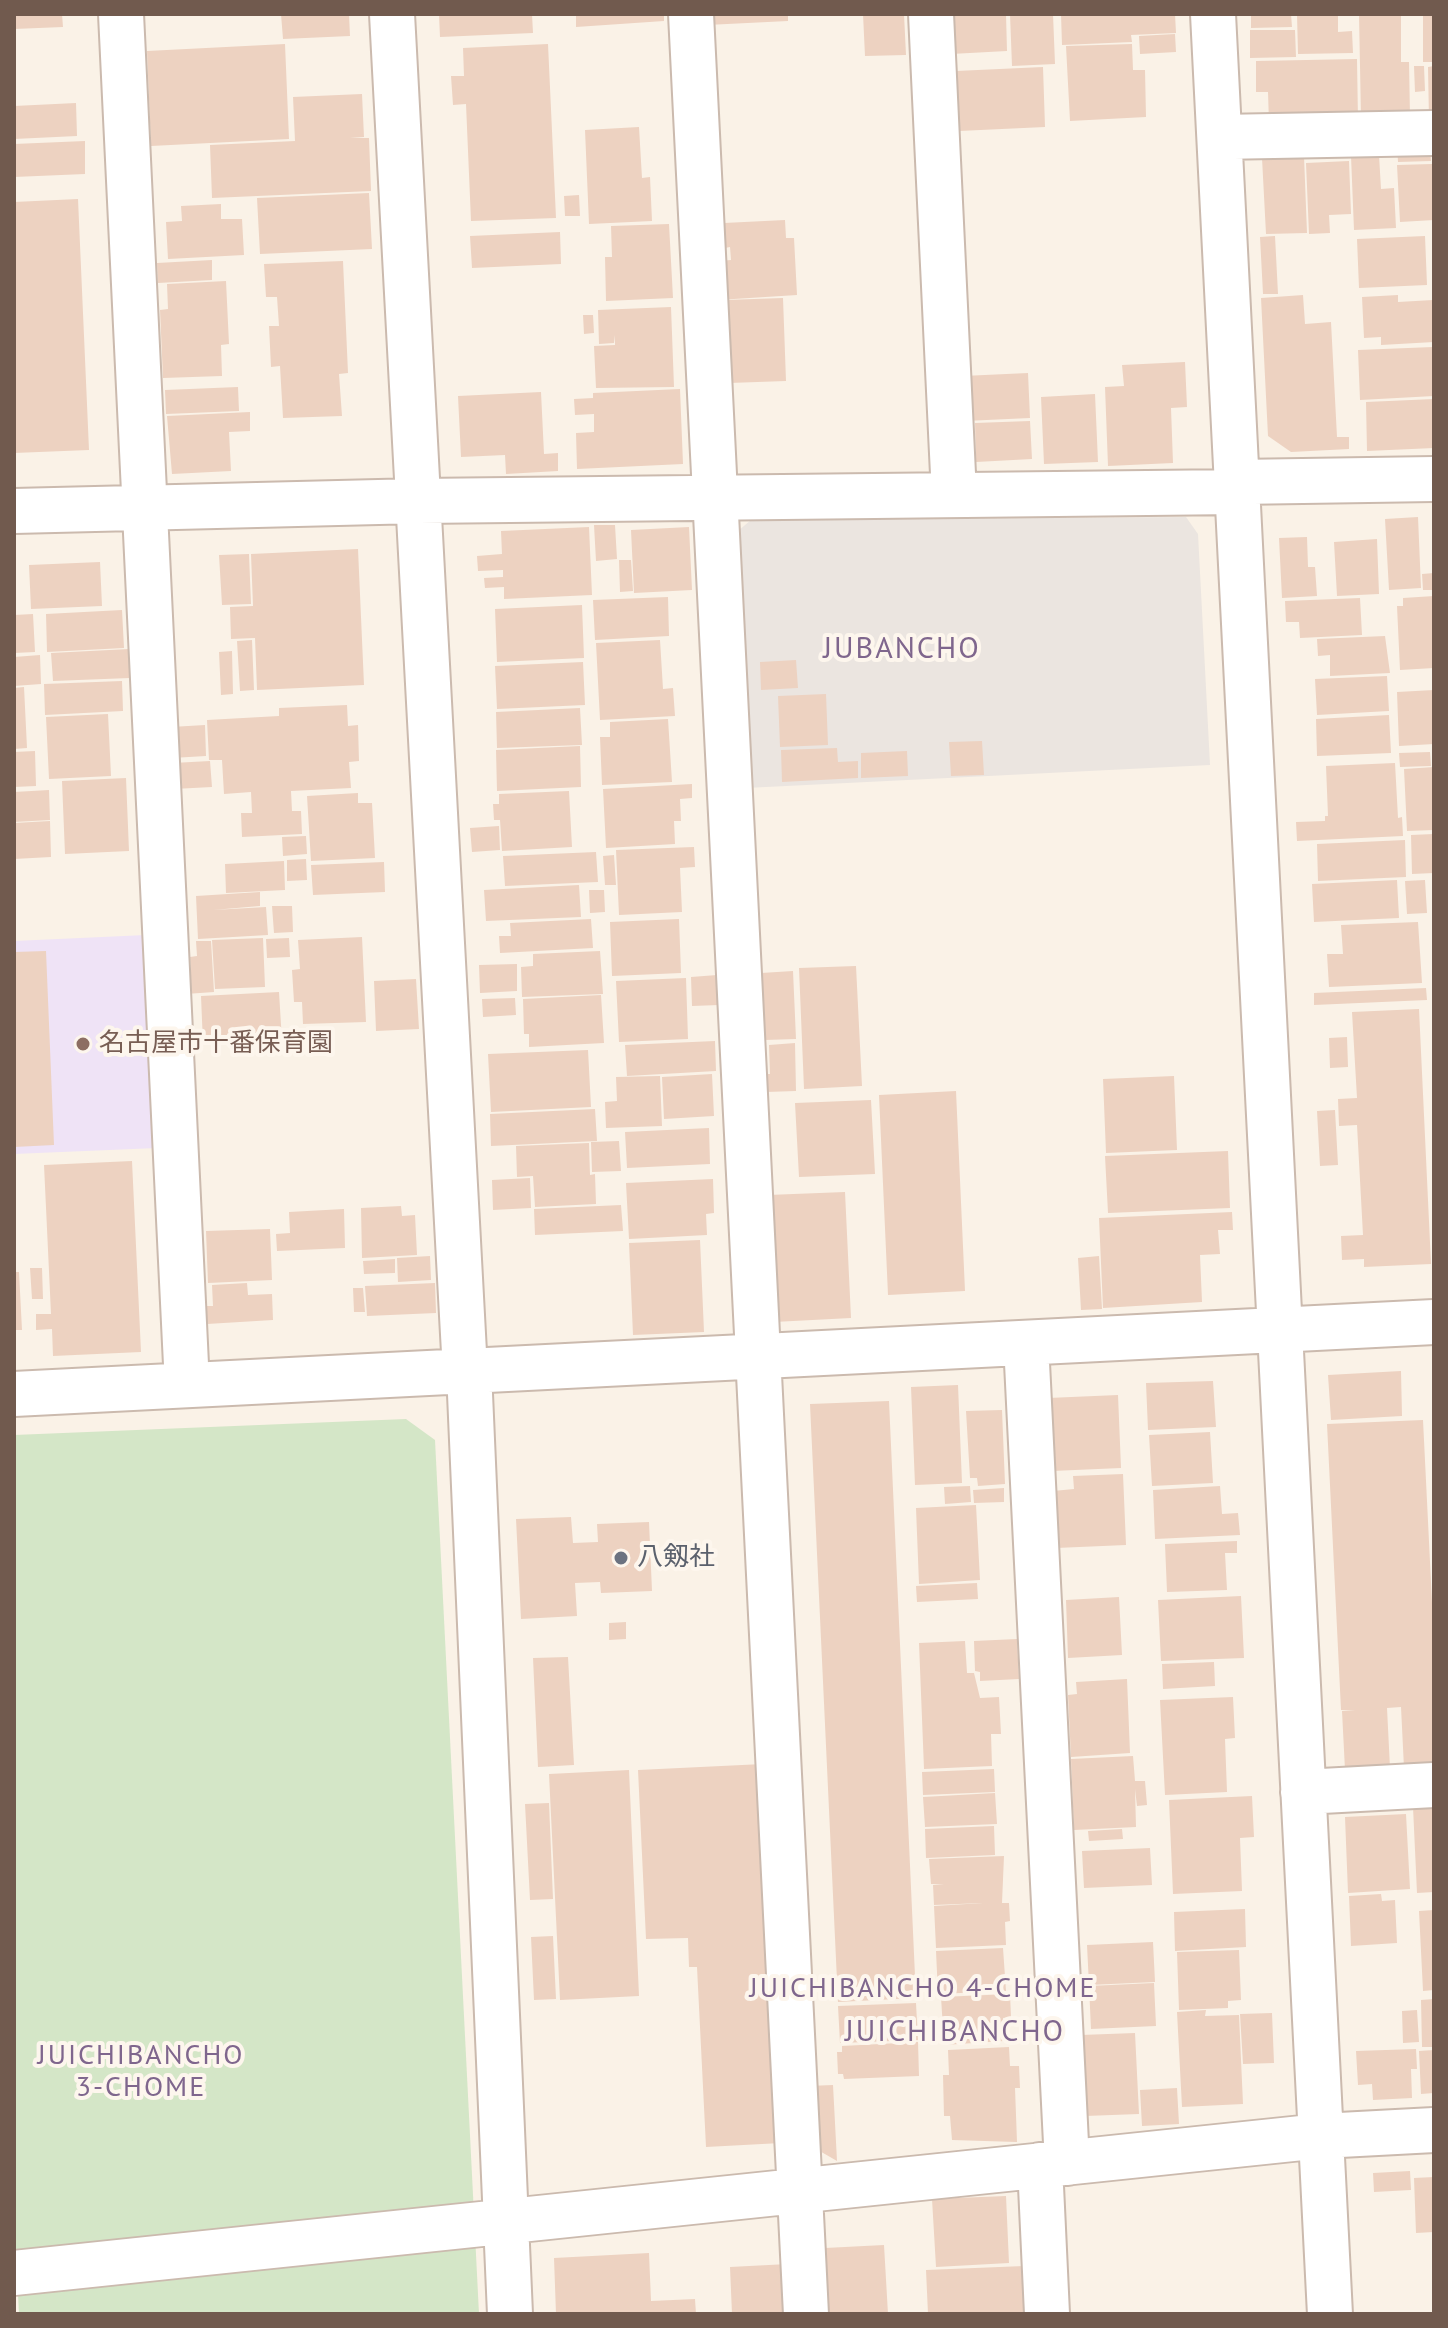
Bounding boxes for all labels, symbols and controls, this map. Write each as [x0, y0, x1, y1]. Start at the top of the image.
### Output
district label: JUBANCHO [823, 631, 981, 667]
place label: 名古屋市十番保育園 [99, 1028, 333, 1060]
marker: 名古屋市十番保育園 [74, 1035, 92, 1053]
place label: 八剱社 [637, 1542, 715, 1574]
marker: 八剱社 [612, 1549, 630, 1567]
district label: JUICHIBANCHO 4-CHOME [750, 1972, 1096, 2006]
district label: JUICHIBANCHO [845, 2014, 1065, 2050]
district label: JUICHIBANCHO 3-CHOME [37, 2039, 245, 2105]

